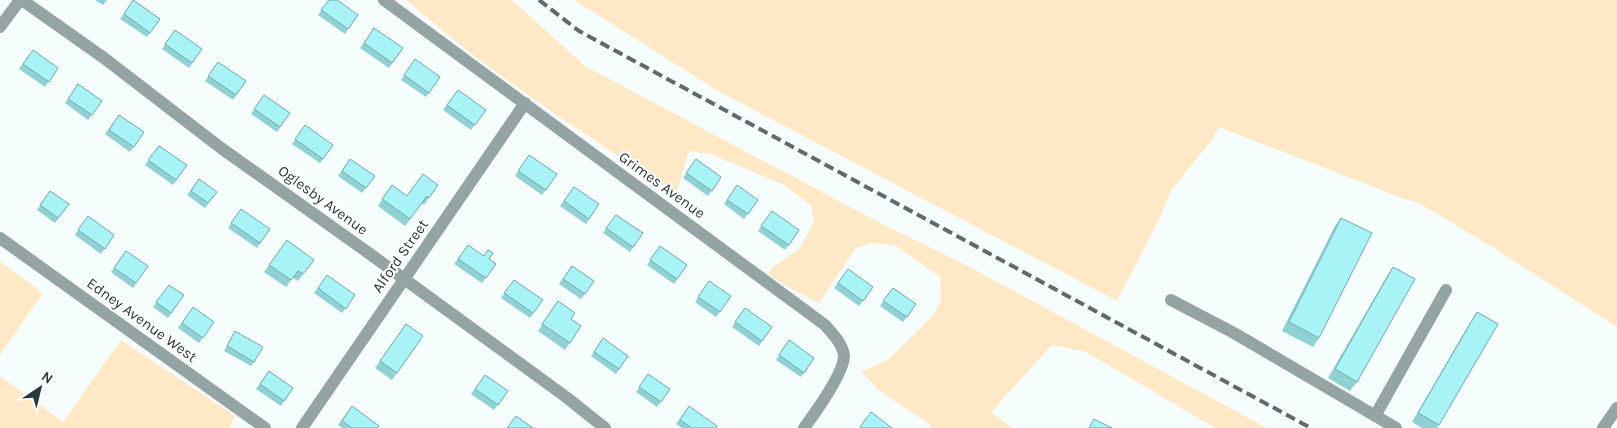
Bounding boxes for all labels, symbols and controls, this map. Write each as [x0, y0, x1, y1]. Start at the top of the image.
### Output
street label: Grimes Avenue [615, 148, 709, 222]
street label: Oglesby Avenue [275, 161, 371, 239]
street label: Alford Street [368, 216, 432, 296]
street label: Edney Avenue West [83, 274, 201, 366]
north arrow [15, 363, 65, 413]
text: N [38, 368, 56, 388]

